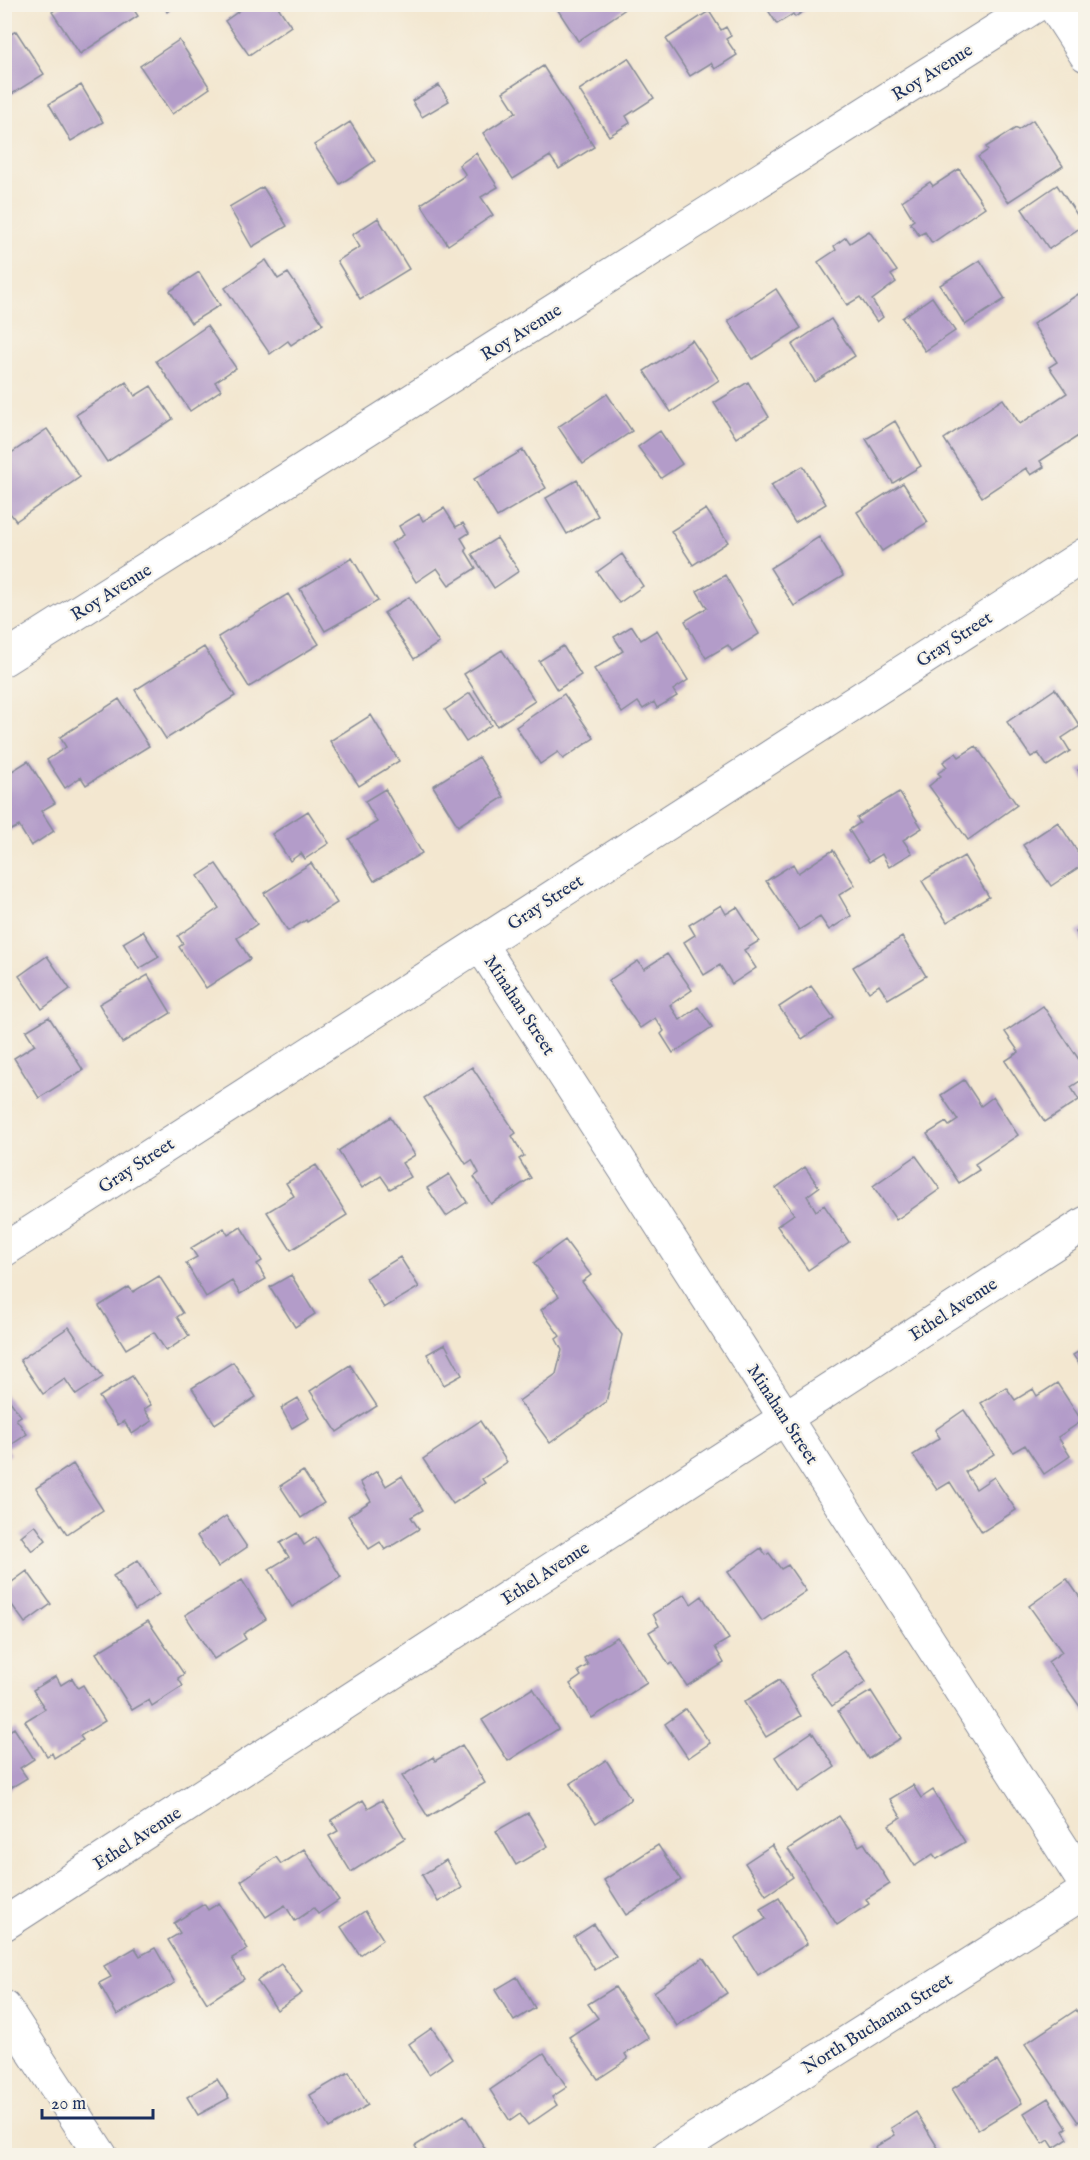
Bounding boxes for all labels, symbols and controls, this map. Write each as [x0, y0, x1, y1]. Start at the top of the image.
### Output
street label: Roy Avenue [888, 39, 977, 107]
street label: Roy Avenue [477, 299, 566, 367]
street label: Roy Avenue [67, 559, 156, 627]
street label: Gray Street [912, 607, 997, 673]
street label: Gray Street [503, 870, 588, 936]
street label: Minahan Street [478, 951, 560, 1060]
street label: Gray Street [94, 1133, 179, 1199]
street label: Ethel Avenue [905, 1273, 1002, 1347]
street label: Minahan Street [741, 1360, 823, 1469]
street label: Ethel Avenue [497, 1537, 594, 1611]
street label: Ethel Avenue [89, 1802, 186, 1876]
street label: North Buchanan Street [798, 1969, 957, 2080]
scale bar [42, 2082, 153, 2120]
text: 20 m [51, 2093, 86, 2116]

